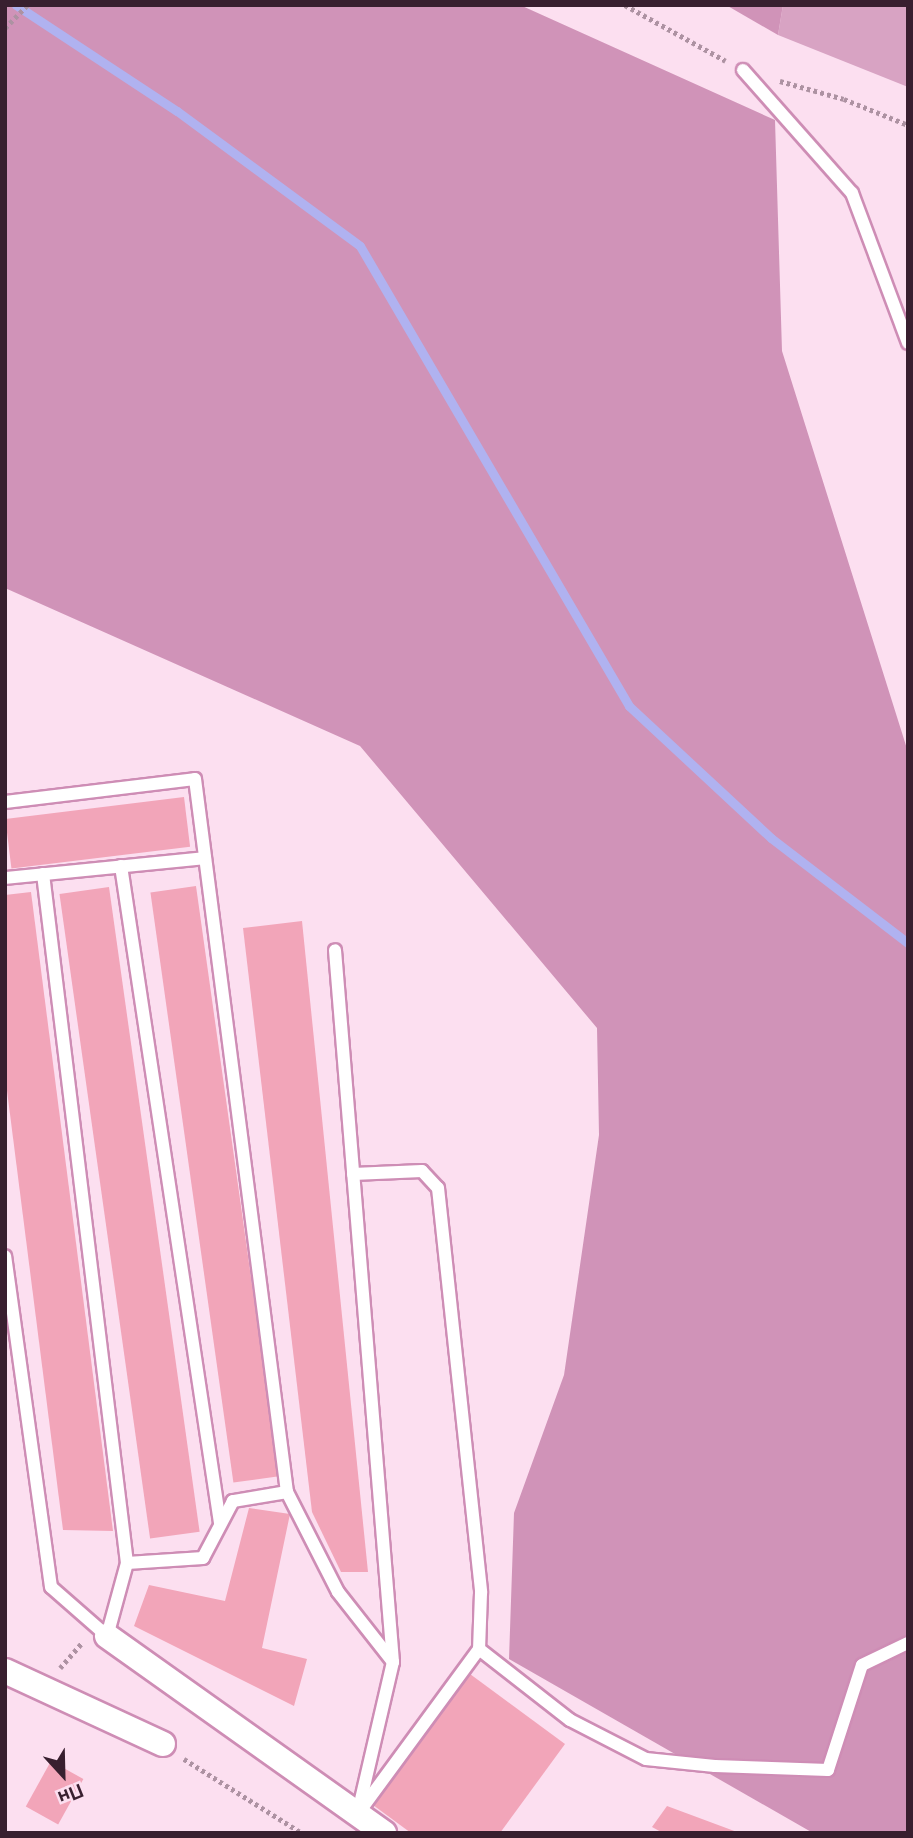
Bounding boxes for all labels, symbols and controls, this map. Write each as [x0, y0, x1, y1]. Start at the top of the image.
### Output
north arrow [28, 1740, 98, 1810]
text: Пн [55, 1780, 87, 1809]

